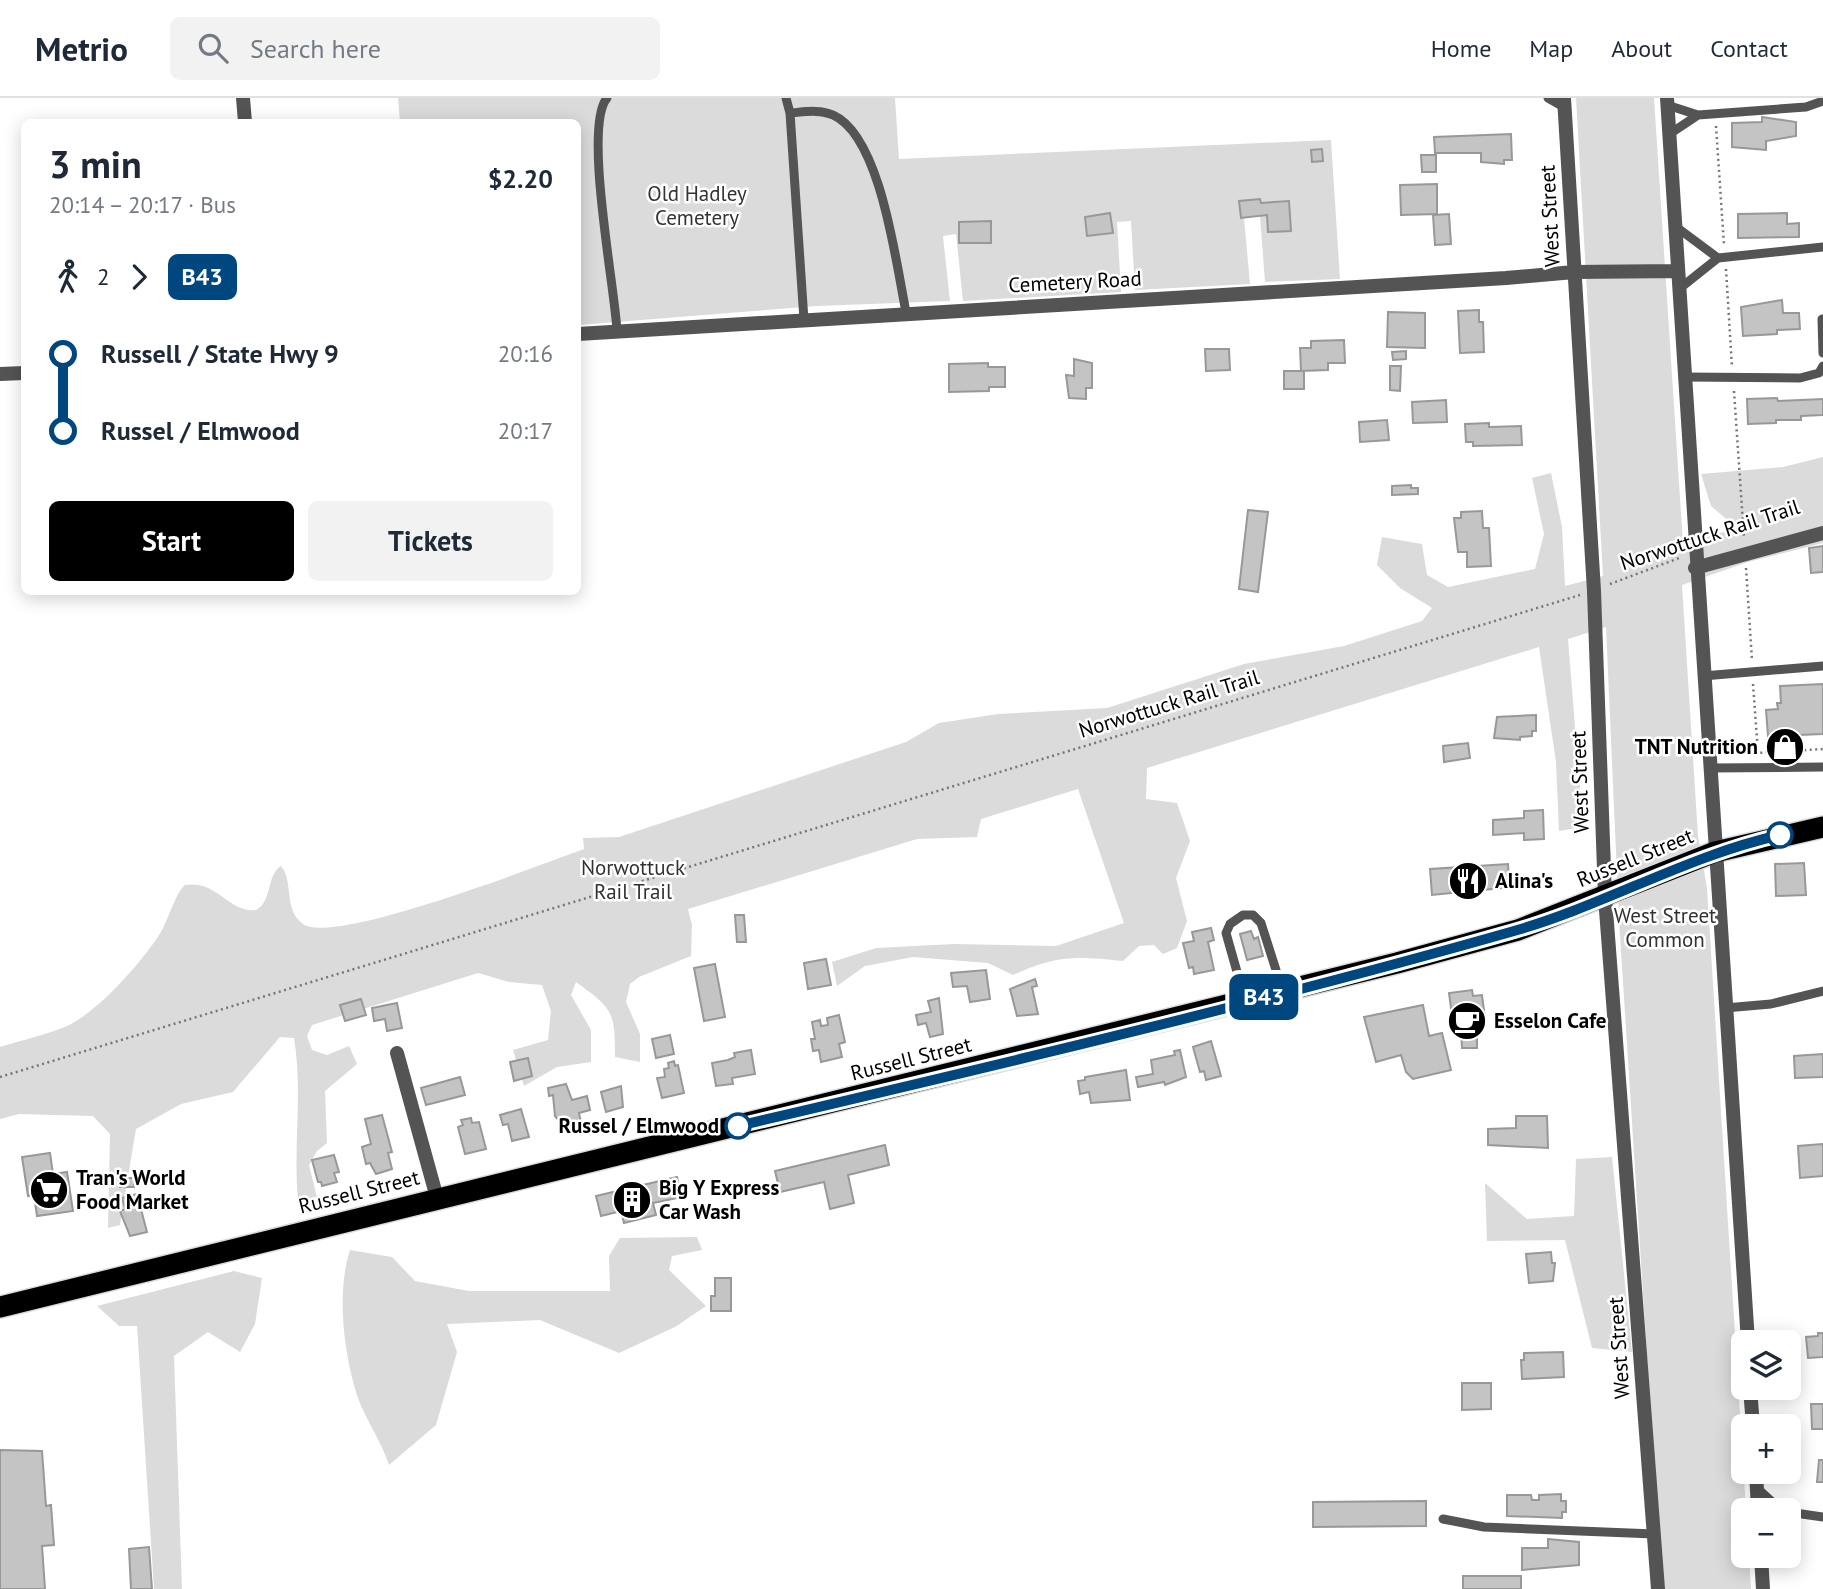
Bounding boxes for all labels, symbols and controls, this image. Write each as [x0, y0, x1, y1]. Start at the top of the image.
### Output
search box [170, 17, 660, 80]
text: Metrio [35, 27, 128, 70]
icon: search [194, 29, 232, 67]
text: Search here [250, 32, 381, 65]
text: Home [1431, 33, 1491, 64]
text: Map [1529, 33, 1573, 64]
text: About [1611, 33, 1672, 64]
text: Contact [1710, 33, 1788, 64]
text: 3 min [49, 139, 142, 188]
text: $2.20 [488, 162, 553, 195]
street label: West Street [1533, 164, 1566, 268]
park label: Old Hadley Cemetery [647, 180, 747, 231]
text: 20:14 – 20:17 · Bus [49, 190, 236, 219]
icon: walk [49, 258, 87, 296]
icon: forward [120, 258, 158, 296]
text: B43 [182, 261, 223, 292]
text: 2 [97, 262, 110, 291]
street label: Cemetery Road [1008, 265, 1142, 298]
text: Russell / State Hwy 9 [101, 337, 339, 370]
text: 20:16 [498, 339, 553, 368]
text: Russel / Elmwood [101, 414, 300, 447]
text: 20:17 [498, 416, 553, 445]
street label: Norwottuck Rail Trail [1617, 493, 1803, 576]
button: Start [49, 501, 294, 581]
button: Tickets [308, 501, 553, 581]
street label: Norwottuck Rail Trail [1075, 663, 1262, 744]
shop icon: TNT Nutrition [1764, 726, 1806, 768]
street label: West Street [1564, 730, 1595, 834]
place label: TNT Nutrition [1635, 733, 1758, 760]
street label: Russell Street [1573, 822, 1697, 893]
unlabelled marker [1767, 822, 1793, 848]
park label: Norwottuck Rail Trail [581, 854, 685, 905]
restaurant icon: Alina's [1447, 860, 1489, 902]
place label: Alina's [1495, 867, 1553, 894]
park label: West Street Common [1614, 902, 1716, 953]
line badge: B43 [1224, 974, 1304, 1020]
text: B43 [1243, 981, 1285, 1012]
cafe icon: Esselon Cafe [1446, 1000, 1488, 1042]
place label: Esselon Cafe [1494, 1007, 1607, 1034]
street label: Russell Street [848, 1030, 974, 1087]
place label: Russel / Elmwood [558, 1112, 719, 1139]
marker: Russel / Elmwood [725, 1113, 751, 1139]
street label: Russell Street [296, 1163, 422, 1220]
place label: Tran's World Food Market [76, 1164, 189, 1215]
supermarket icon: Tran's World Food Market [28, 1169, 70, 1211]
place label: Big Y Express Car Wash [659, 1174, 779, 1225]
building icon: Big Y Express Car Wash [611, 1179, 653, 1221]
street label: West Street [1601, 1296, 1636, 1400]
map controls [1731, 1330, 1801, 1568]
button: layers [1731, 1330, 1801, 1400]
button: + [1731, 1414, 1801, 1484]
button: − [1731, 1498, 1801, 1568]

